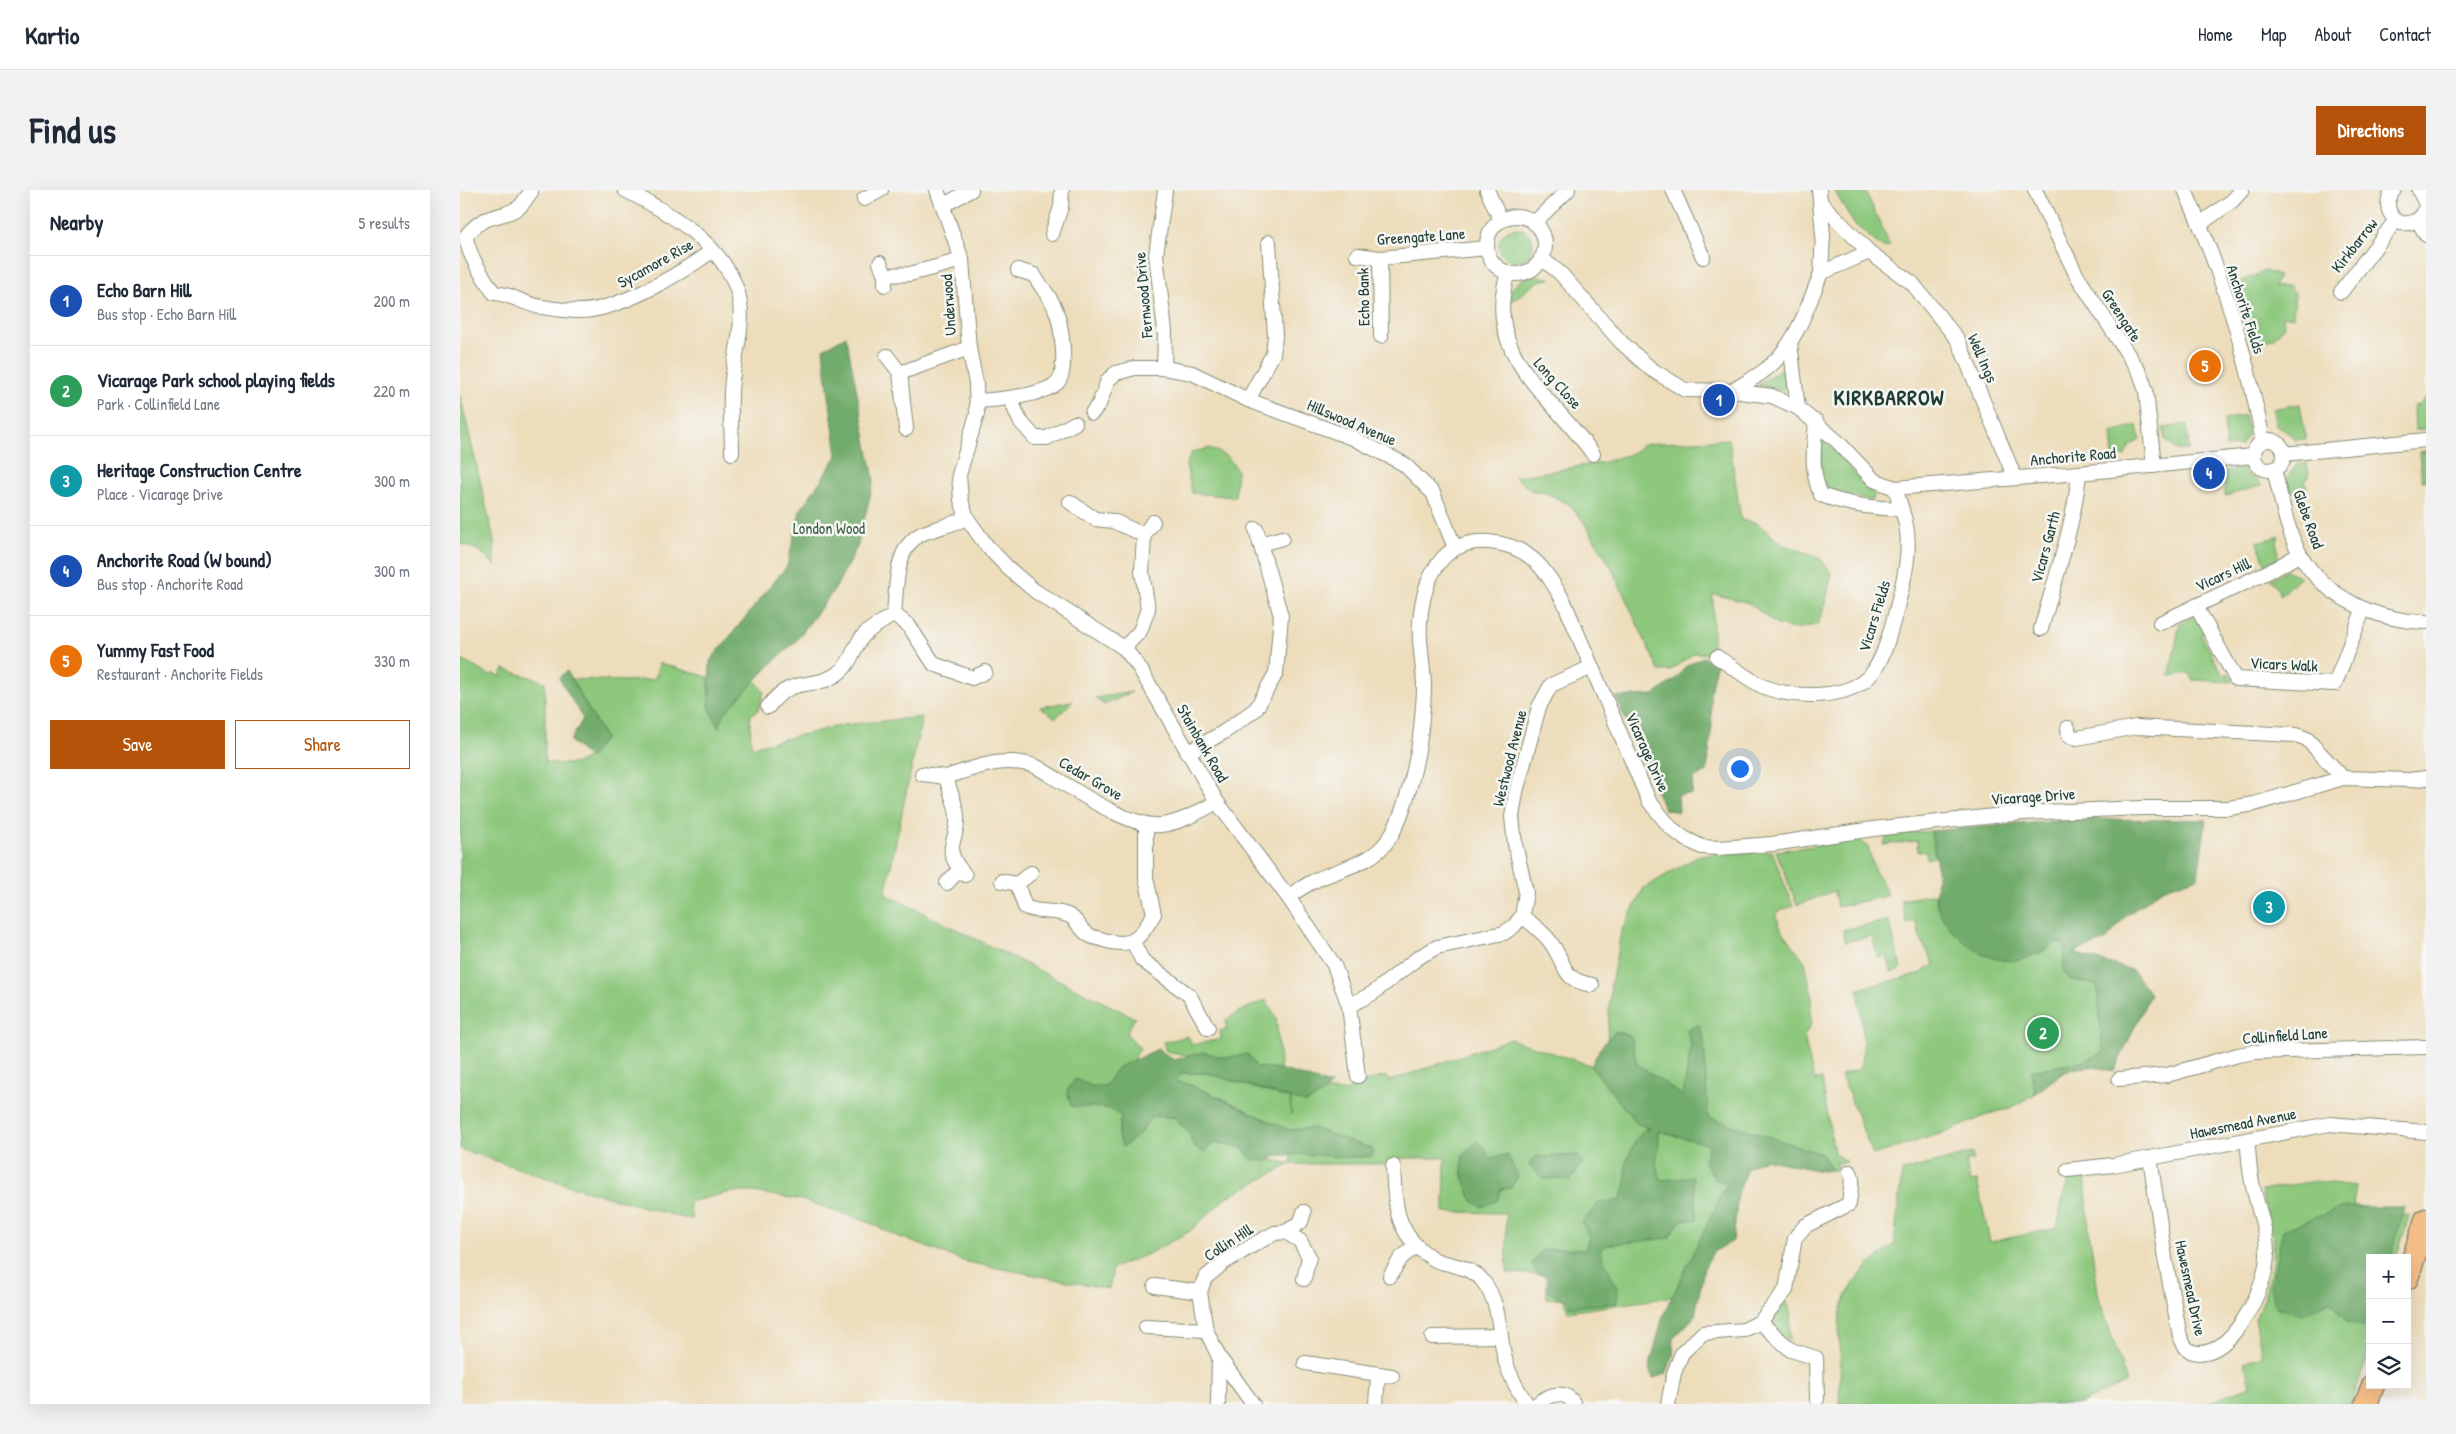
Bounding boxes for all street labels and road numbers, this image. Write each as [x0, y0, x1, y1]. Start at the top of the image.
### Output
street label: Kirkbarrow [2326, 213, 2382, 277]
street label: Greengate Lane [1376, 222, 1467, 250]
street label: Sycamore Rise [613, 233, 697, 293]
street label: Fernwood Drive [1128, 251, 1158, 340]
street label: Anchorite Fields [2221, 262, 2271, 356]
street label: Echo Bank [1351, 267, 1375, 326]
street label: Underwood [935, 274, 961, 336]
street label: Greengate [2097, 284, 2148, 346]
street label: Well Ings [1963, 330, 2003, 386]
street label: Long Close [1529, 352, 1587, 414]
street label: Hillswood Avenue [1304, 393, 1401, 451]
street label: Anchorite Road [2029, 441, 2117, 471]
street label: Glebe Road [2288, 486, 2330, 552]
street label: Vicars Garth [2025, 508, 2065, 585]
street label: Vicars Hill [2192, 552, 2254, 596]
street label: Vicars Fields [1853, 578, 1895, 654]
street label: Vicars Walk [2249, 651, 2319, 677]
street label: Stainbank Road [1172, 700, 1234, 786]
street label: Westwood Avenue [1486, 707, 1532, 809]
street label: Vicarage Drive [1621, 709, 1676, 796]
street label: Cedar Grove [1055, 751, 1128, 805]
street label: Vicarage Drive [1990, 782, 2077, 810]
street label: Collinfield Lane [2241, 1021, 2329, 1049]
street label: Hawesmead Avenue [2188, 1102, 2299, 1144]
street label: Collin Hill [1199, 1218, 1257, 1266]
street label: Hawesmead Drive [2170, 1238, 2212, 1338]

